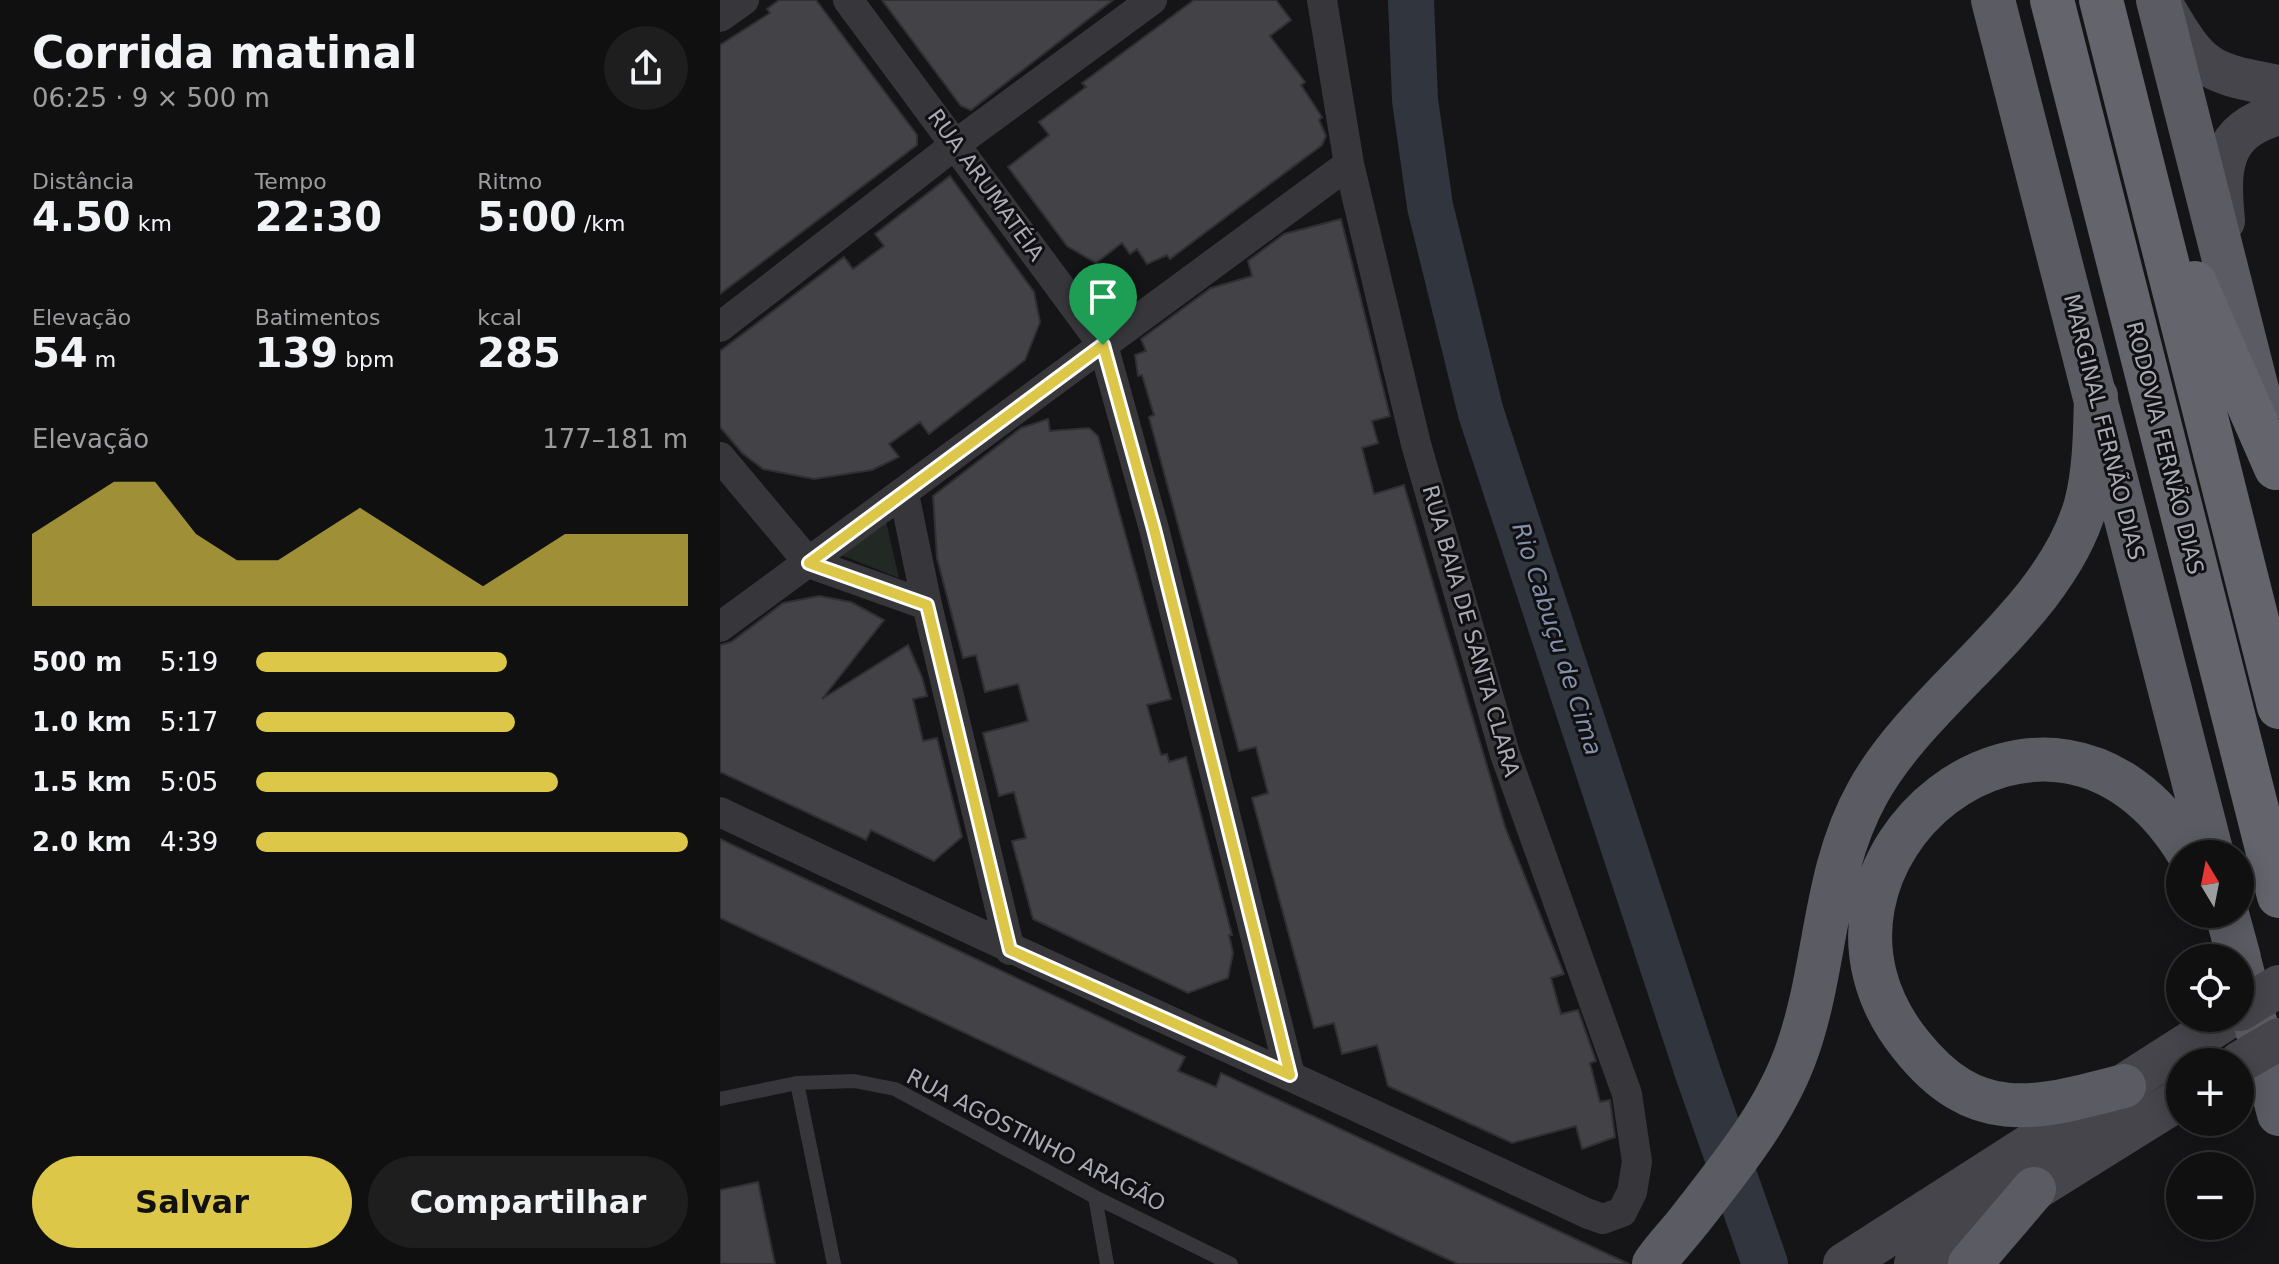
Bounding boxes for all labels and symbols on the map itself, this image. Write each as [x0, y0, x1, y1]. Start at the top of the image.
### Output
street label: RUA ARUMATÉIA [923, 104, 1049, 266]
pin [1069, 263, 1137, 345]
street label: MARGINAL FERNÃO DIAS [2059, 291, 2150, 563]
street label: RODOVIA FERNÃO DIAS [2121, 319, 2210, 577]
street label: RUA BAIA DE SANTA CLARA [1417, 482, 1525, 780]
water label: Rio Cabuçu de Cima [1506, 519, 1608, 759]
north arrow [2166, 840, 2254, 928]
street label: RUA AGOSTINHO ARAGÃO [903, 1063, 1170, 1216]

